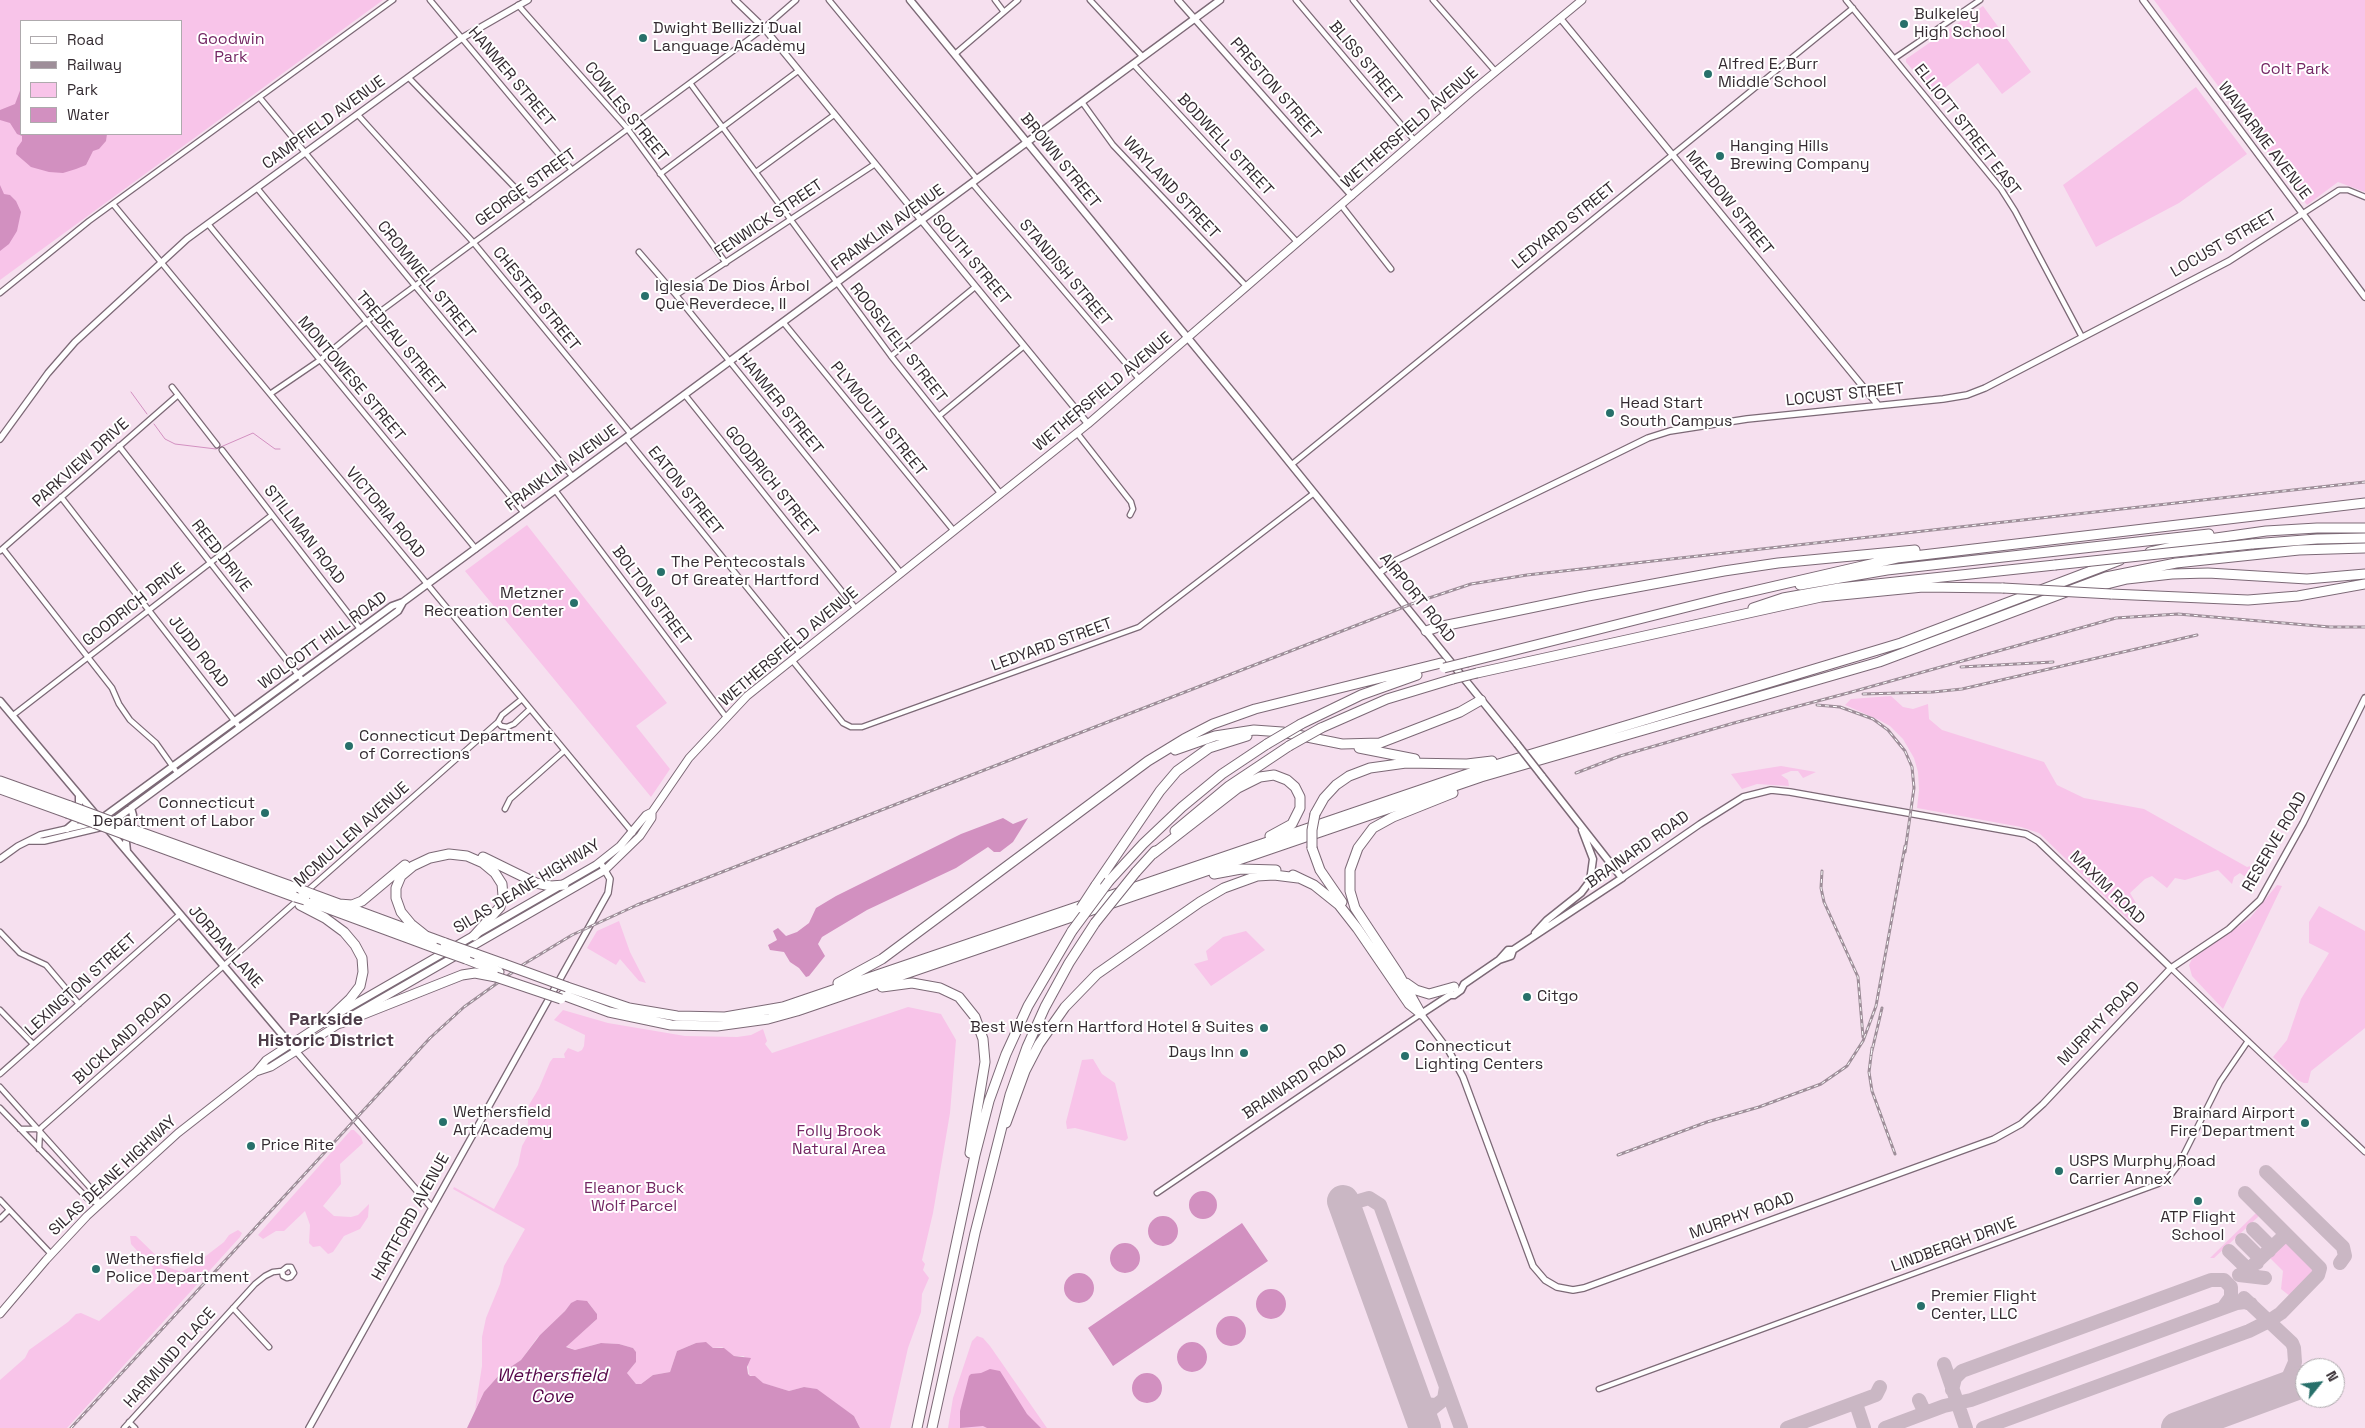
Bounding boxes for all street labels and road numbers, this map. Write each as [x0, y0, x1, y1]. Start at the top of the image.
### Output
street label: BLISS STREET [1324, 17, 1406, 109]
street label: HANMER STREET [464, 23, 558, 131]
street label: PRESTON STREET [1226, 34, 1324, 144]
street label: COWLES STREET [580, 58, 672, 166]
street label: ELLIOTT STREET EAST [1910, 60, 2024, 200]
street label: WETHERSFIELD AVENUE [1338, 63, 1482, 193]
street label: CAMPFIELD AVENUE [259, 72, 389, 174]
street label: WAWARME AVENUE [2213, 78, 2315, 204]
street label: BODWELL STREET [1173, 90, 1277, 200]
street label: BROWN STREET [1016, 110, 1104, 212]
street label: WAYLAND STREET [1119, 133, 1223, 243]
street label: GEORGE STREET [472, 145, 580, 231]
street label: MEADOW STREET [1681, 147, 1777, 259]
street label: FENWICK STREET [711, 176, 827, 262]
street label: LEDYARD STREET [1508, 178, 1620, 274]
street label: FRANKLIN AVENUE [828, 181, 948, 275]
street label: LOCUST STREET [2168, 206, 2280, 282]
street label: SOUTH STREET [928, 211, 1014, 309]
street label: STANDISH STREET [1015, 216, 1115, 330]
street label: CROMWELL STREET [373, 217, 479, 343]
street label: CHESTER STREET [488, 243, 584, 355]
street label: ROOSEVELT STREET [845, 279, 951, 407]
street label: TREDEAU STREET [351, 287, 449, 399]
street label: MONTOWESE STREET [293, 313, 409, 445]
street label: WETHERSFIELD AVENUE [1030, 328, 1176, 456]
street label: HANMER STREET [733, 350, 827, 458]
street label: PLYMOUTH STREET [826, 358, 930, 480]
street label: LOCUST STREET [1785, 379, 1905, 411]
street label: PARKVIEW DRIVE [29, 415, 133, 511]
street label: FRANKLIN AVENUE [502, 421, 622, 515]
street label: GOODRICH STREET [720, 423, 822, 541]
street label: EATON STREET [643, 443, 727, 539]
street label: VICTORIA ROAD [341, 464, 429, 562]
street label: STILLMAN ROAD [259, 482, 349, 588]
street label: REED DRIVE [187, 516, 255, 596]
street label: BOLTON STREET [607, 543, 695, 649]
street label: AIRPORT ROAD [1375, 550, 1459, 646]
street label: GOODRICH DRIVE [79, 559, 189, 651]
street label: WETHERSFIELD AVENUE [716, 583, 862, 711]
street label: WOLCOTT HILL ROAD [255, 588, 391, 694]
street label: JUDD ROAD [164, 612, 232, 692]
street label: LEDYARD STREET [989, 614, 1115, 676]
street label: MCMULLEN AVENUE [290, 778, 414, 892]
street label: RESERVE ROAD [2239, 789, 2311, 895]
street label: BRAINARD ROAD [1583, 807, 1693, 893]
street label: SILAS DEANE HIGHWAY [450, 836, 604, 938]
street label: MAXIM ROAD [2065, 847, 2149, 929]
street label: JORDAN LANE [184, 902, 266, 992]
street label: LEXINGTON STREET [21, 930, 141, 1040]
street label: MURPHY ROAD [2054, 978, 2144, 1070]
street label: BUCKLAND ROAD [69, 989, 177, 1089]
street label: BRAINARD ROAD [1239, 1040, 1351, 1124]
street label: SILAS DEANE HIGHWAY [45, 1112, 181, 1240]
street label: HARTFORD AVENUE [368, 1150, 454, 1284]
street label: MURPHY ROAD [1687, 1188, 1797, 1244]
street label: LINDBERGH DRIVE [1889, 1213, 2019, 1277]
street label: HARMUND PLACE [120, 1304, 220, 1412]

